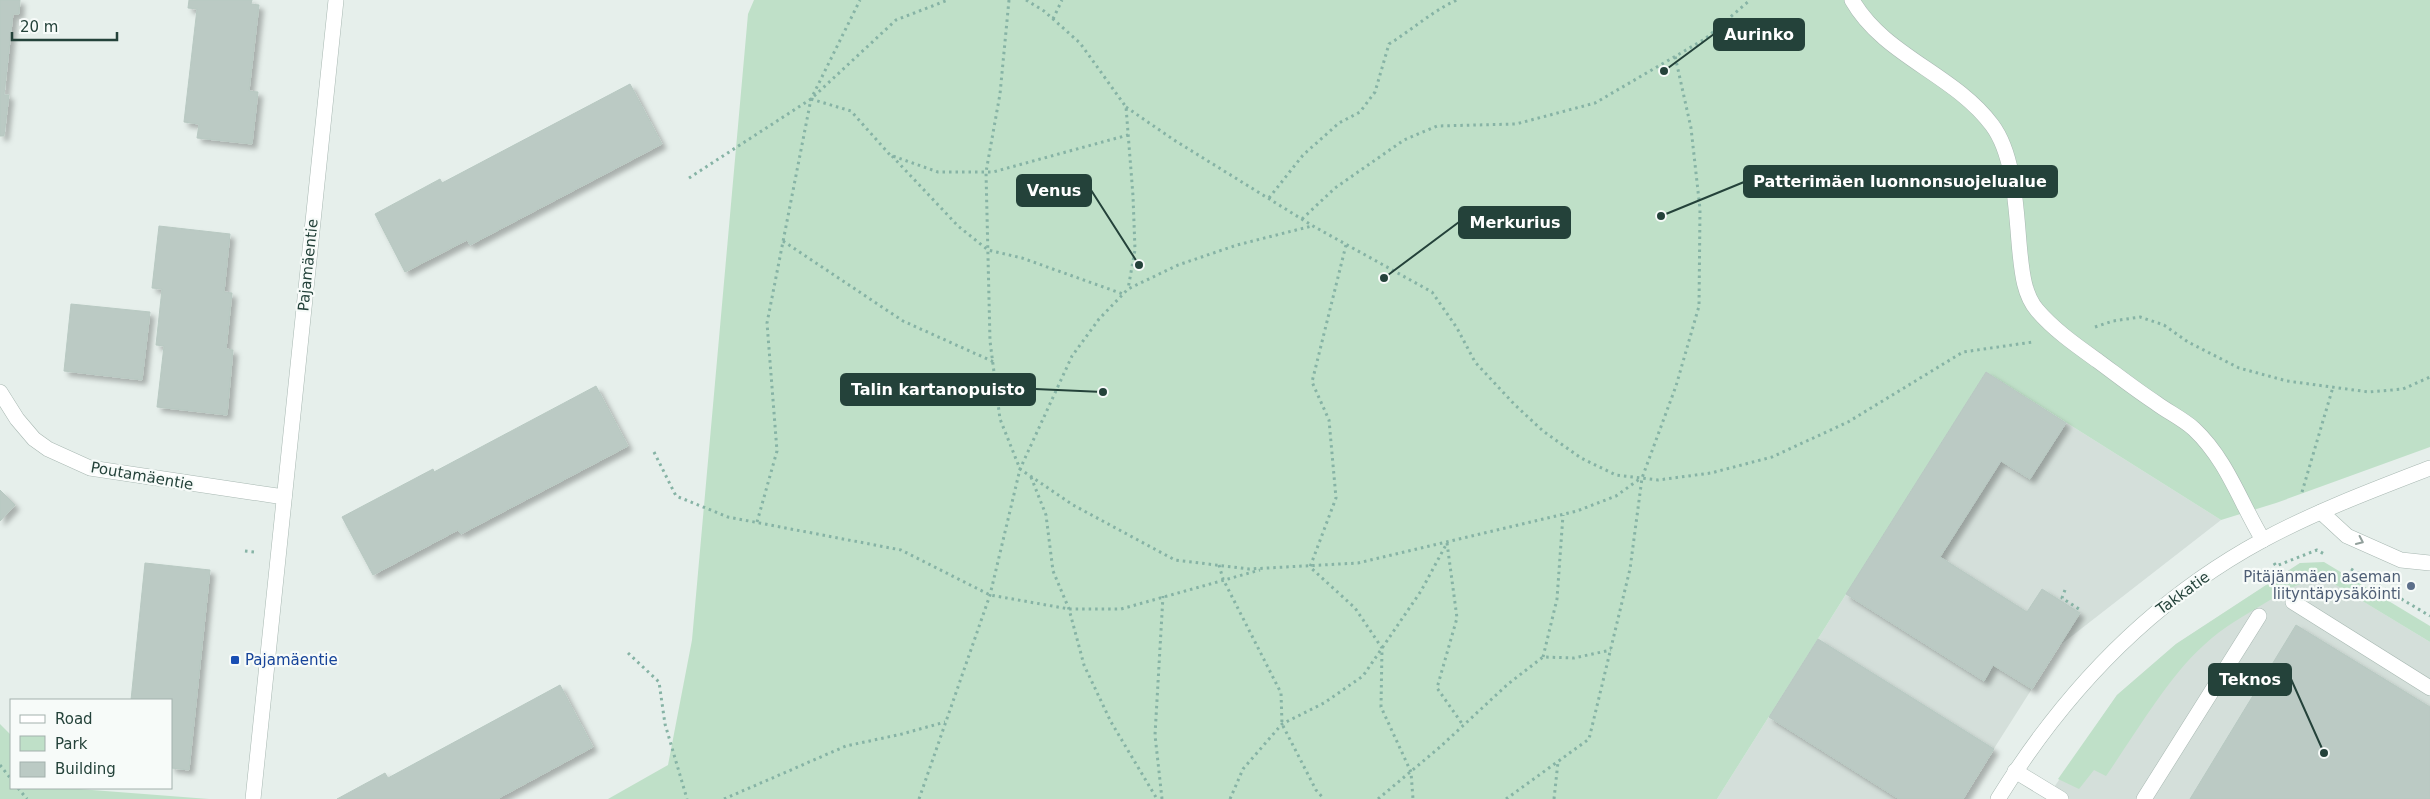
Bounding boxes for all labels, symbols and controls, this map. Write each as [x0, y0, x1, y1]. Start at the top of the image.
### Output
scale bar [12, 10, 118, 42]
text: 20 m [20, 18, 58, 36]
callout: Aurinko [1714, 19, 1804, 50]
text: Aurinko [1724, 25, 1794, 44]
callout: Patterimäen luonnonsuojelualue [1744, 166, 2057, 197]
text: Patterimäen luonnonsuojelualue [1753, 172, 2047, 191]
callout: Venus [1017, 175, 1091, 206]
text: Venus [1027, 181, 1081, 200]
callout: Merkurius [1459, 207, 1570, 238]
text: Merkurius [1470, 213, 1560, 232]
street label: Pajamäentie [294, 218, 322, 312]
callout: Talin kartanopuisto [841, 374, 1035, 405]
text: Talin kartanopuisto [851, 380, 1025, 399]
street label: Poutamäentie [89, 458, 195, 494]
one-way arrow [2354, 535, 2363, 545]
street label: Takkatie [2152, 568, 2213, 619]
place label: Pitäjänmäen aseman liityntäpysäköinti [2243, 568, 2401, 603]
marker: Pitäjänmäen aseman liityntäpysäköinti [2405, 580, 2417, 592]
place label: Pajamäentie [245, 651, 338, 669]
marker: Pajamäentie [229, 654, 241, 666]
callout: Teknos [2209, 664, 2291, 695]
text: Teknos [2219, 670, 2281, 689]
legend [10, 699, 172, 789]
text: Road [55, 710, 93, 728]
text: Park [55, 735, 88, 753]
text: Building [55, 760, 116, 778]

